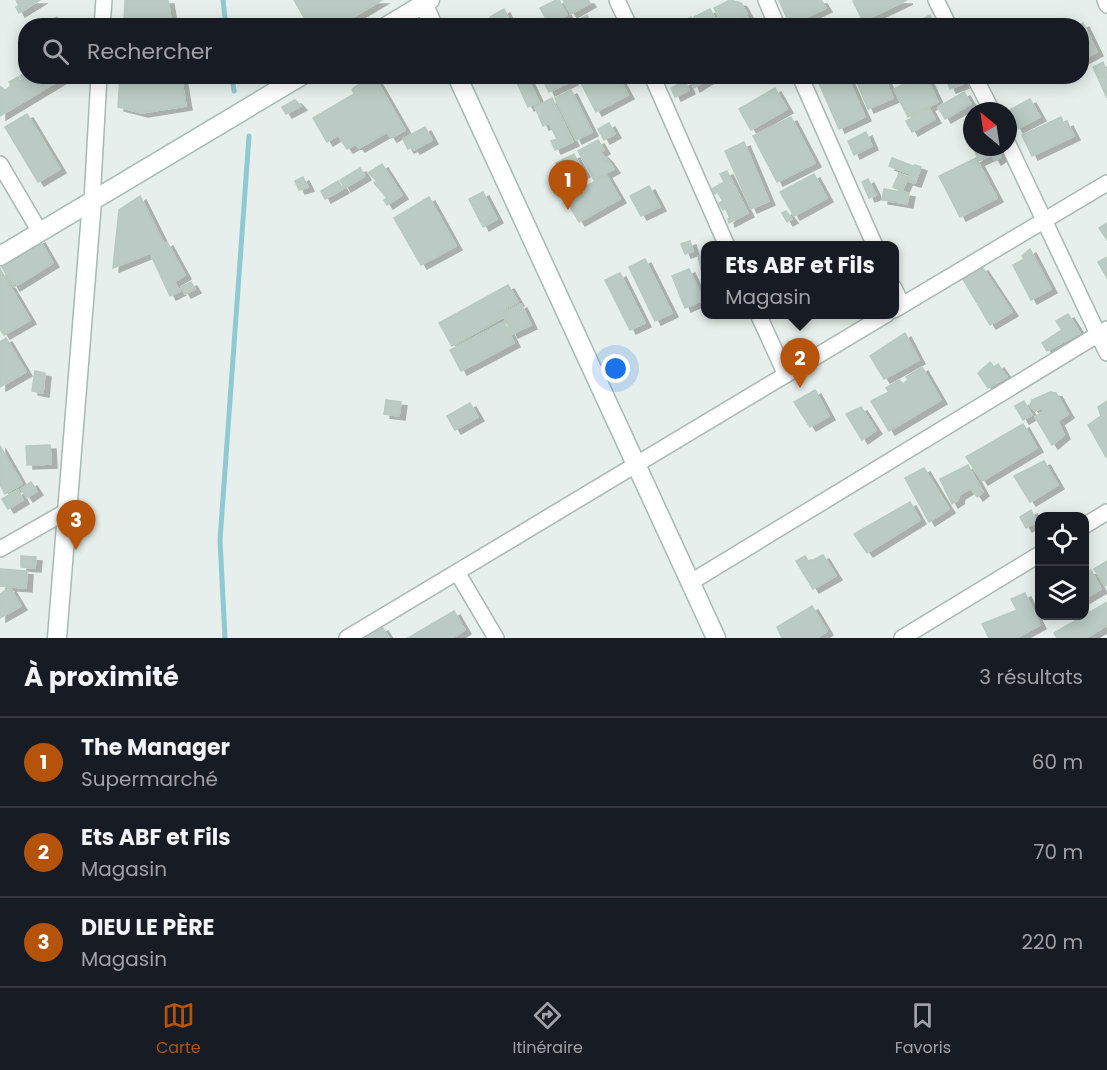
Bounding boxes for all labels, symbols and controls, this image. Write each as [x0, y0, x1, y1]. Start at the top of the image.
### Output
search box [18, 18, 1089, 84]
icon: search [39, 35, 72, 68]
text: Rechercher [87, 36, 213, 67]
north arrow [963, 102, 1017, 156]
pin: 1 [548, 160, 588, 210]
popup [701, 241, 899, 319]
text: Ets ABF et Fils [725, 250, 875, 281]
text: Magasin [725, 283, 811, 311]
pin: 2 [780, 338, 820, 388]
your location [601, 354, 630, 383]
pin: 3 [56, 500, 96, 550]
map controls [1035, 512, 1089, 620]
button: locate [1035, 512, 1089, 566]
button: layers [1035, 566, 1089, 620]
text: À proximité [24, 659, 179, 695]
text: 3 résultats [979, 663, 1083, 691]
text: The Manager [81, 732, 230, 763]
text: 1 [40, 748, 47, 776]
text: 60 m [1032, 748, 1083, 776]
text: Supermarché [81, 765, 218, 793]
text: Ets ABF et Fils [81, 822, 231, 853]
text: 2 [38, 838, 49, 866]
text: 70 m [1034, 838, 1083, 866]
text: Magasin [81, 855, 167, 883]
text: DIEU LE PÈRE [81, 912, 215, 943]
text: 3 [37, 928, 50, 956]
text: 220 m [1022, 928, 1083, 956]
text: Magasin [81, 945, 167, 973]
tab: Carte [156, 999, 201, 1060]
tab: Itinéraire [513, 999, 583, 1060]
tab: Favoris [895, 999, 951, 1060]

